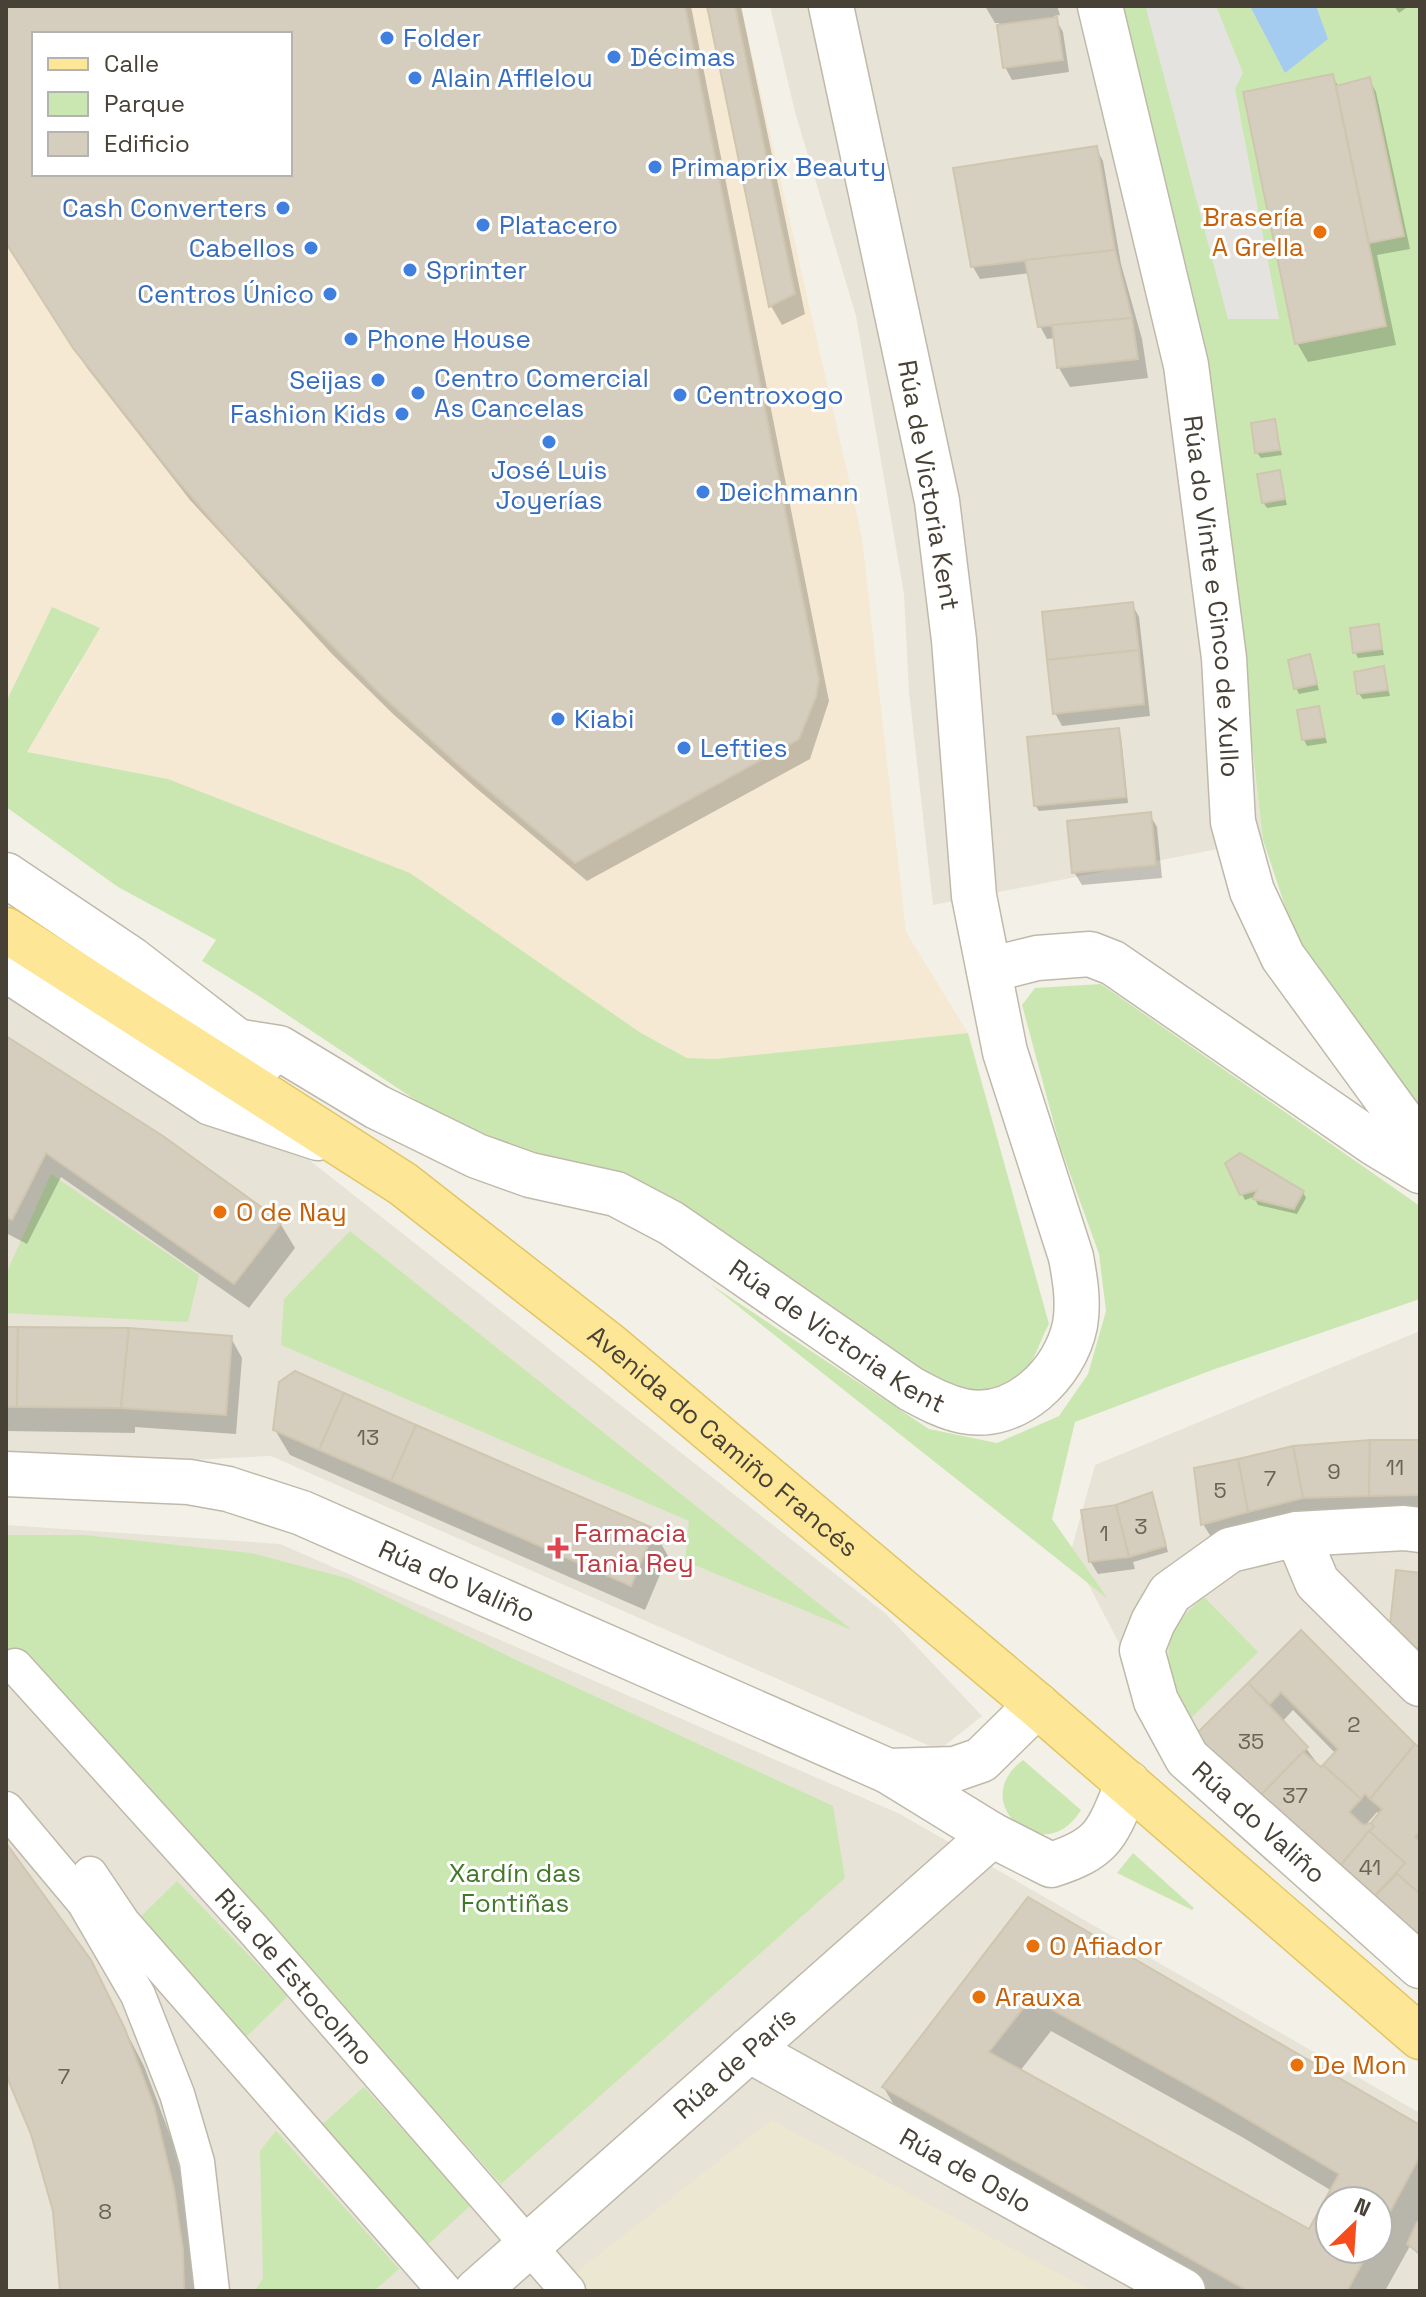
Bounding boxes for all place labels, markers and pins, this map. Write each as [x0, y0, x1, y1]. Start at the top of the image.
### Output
place label: Folder [403, 21, 481, 55]
marker: Folder [378, 29, 396, 47]
place label: Décimas [630, 40, 735, 74]
marker: Décimas [605, 48, 623, 66]
place label: Alain Afflelou [431, 61, 593, 95]
marker: Alain Afflelou [406, 69, 424, 87]
place label: Primaprix Beauty [671, 150, 886, 184]
marker: Primaprix Beauty [646, 158, 664, 176]
place label: Cash Converters [62, 191, 267, 225]
marker: Cash Converters [274, 199, 292, 217]
place label: Brasería A Grella [1202, 200, 1304, 264]
place label: Platacero [499, 208, 618, 242]
marker: Platacero [474, 216, 492, 234]
marker: Brasería A Grella [1311, 223, 1329, 241]
place label: Cabellos [189, 231, 295, 265]
marker: Cabellos [302, 239, 320, 257]
place label: Sprinter [426, 253, 527, 287]
marker: Sprinter [401, 261, 419, 279]
place label: Centros Único [137, 277, 314, 311]
marker: Centros Único [321, 285, 339, 303]
place label: Phone House [367, 322, 531, 356]
marker: Phone House [342, 330, 360, 348]
place label: Centro Comercial As Cancelas [434, 361, 649, 425]
place label: Seijas [289, 363, 362, 397]
marker: Seijas [369, 371, 387, 389]
place label: Centroxogo [696, 378, 844, 412]
marker: Centro Comercial As Cancelas [409, 384, 427, 402]
marker: Centroxogo [671, 386, 689, 404]
place label: Fashion Kids [230, 397, 386, 431]
marker: Fashion Kids [393, 405, 411, 423]
marker: José Luis Joyerías [540, 433, 558, 451]
place label: José Luis Joyerías [491, 453, 607, 517]
place label: Deichmann [719, 475, 859, 509]
marker: Deichmann [694, 483, 712, 501]
place label: Kiabi [574, 702, 634, 736]
marker: Kiabi [549, 710, 567, 728]
place label: Lefties [700, 731, 787, 765]
marker: Lefties [675, 739, 693, 757]
place label: O de Nay [236, 1195, 347, 1229]
marker: O de Nay [211, 1203, 229, 1221]
place label: Farmacia Tania Rey [574, 1516, 694, 1580]
marker: Farmacia Tania Rey [549, 1539, 567, 1557]
place label: O Afiador [1049, 1929, 1163, 1963]
marker: O Afiador [1024, 1937, 1042, 1955]
place label: Arauxa [995, 1980, 1081, 2014]
marker: Arauxa [970, 1988, 988, 2006]
place label: De Mon [1313, 2048, 1407, 2082]
marker: De Mon [1288, 2056, 1306, 2074]

